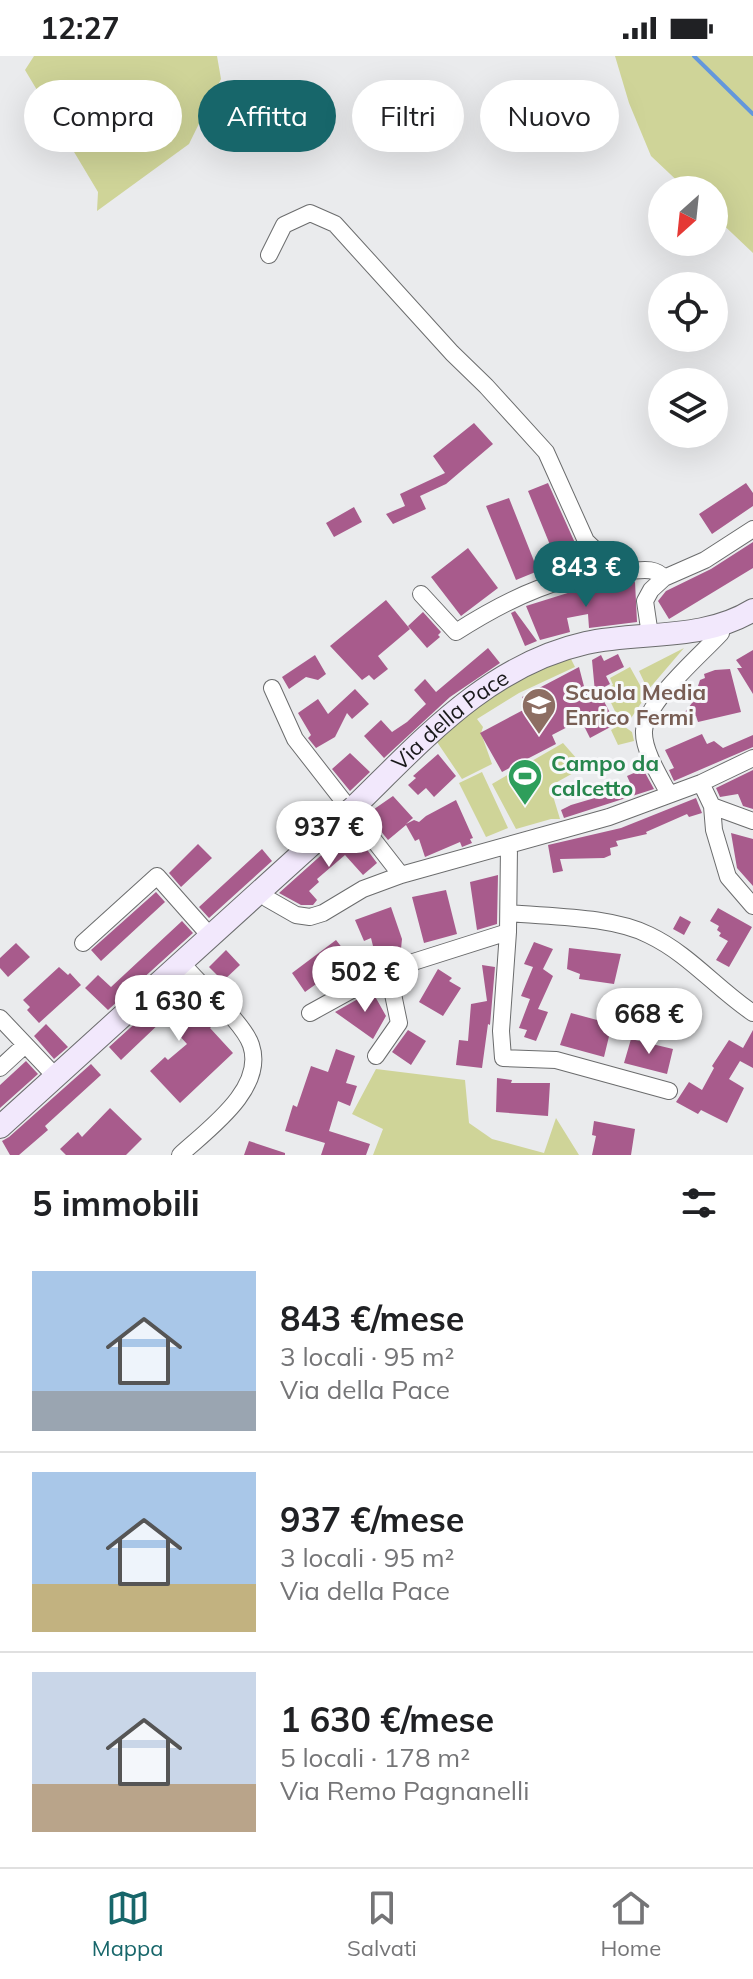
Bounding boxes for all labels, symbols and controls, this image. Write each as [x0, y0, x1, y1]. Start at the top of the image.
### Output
text: 12:27 [40, 9, 119, 47]
chip: Compra [24, 80, 182, 152]
chip: Affitta [198, 80, 336, 152]
chip: Filtri [352, 80, 464, 152]
chip: Nuovo [480, 80, 619, 152]
north arrow [648, 176, 728, 256]
map controls [648, 176, 728, 448]
button: locate [648, 272, 728, 352]
button: layers [648, 368, 728, 448]
pin: 843 € [530, 541, 642, 609]
text: 843 € [551, 550, 621, 583]
street label: Via della Pace [386, 663, 514, 776]
place label: Scuola Media Enrico Fermi [565, 678, 706, 731]
school or university icon: Scuola Media Enrico Fermi [520, 686, 558, 736]
place label: Campo da calcetto [551, 749, 659, 802]
sports icon: Campo da calcetto [506, 757, 544, 807]
pin: 937 € [273, 801, 385, 869]
text: 937 € [294, 810, 364, 843]
pin: 502 € [309, 946, 421, 1014]
text: 502 € [330, 955, 400, 988]
pin: 1 630 € [105, 975, 253, 1043]
text: 1 630 € [133, 984, 225, 1017]
pin: 668 € [593, 988, 705, 1056]
text: 668 € [614, 997, 684, 1030]
icon: filters [677, 1181, 721, 1225]
text: 5 immobili [32, 1182, 200, 1225]
text: 843 €/mese [280, 1297, 464, 1340]
icon: home [96, 1303, 192, 1399]
text: 3 locali · 95 m² [280, 1340, 454, 1373]
text: Via della Pace [280, 1373, 450, 1406]
text: 937 €/mese [280, 1498, 464, 1541]
icon: home [96, 1504, 192, 1600]
text: 3 locali · 95 m² [280, 1541, 454, 1574]
text: Via della Pace [280, 1574, 450, 1607]
text: 1 630 €/mese [280, 1698, 494, 1741]
icon: home [96, 1704, 192, 1800]
text: 5 locali · 178 m² [280, 1741, 470, 1774]
text: Via Remo Pagnanelli [280, 1774, 529, 1807]
tab: Mappa [92, 1886, 163, 1962]
tab: Salvati [347, 1886, 417, 1962]
tab: Home [600, 1886, 661, 1962]

